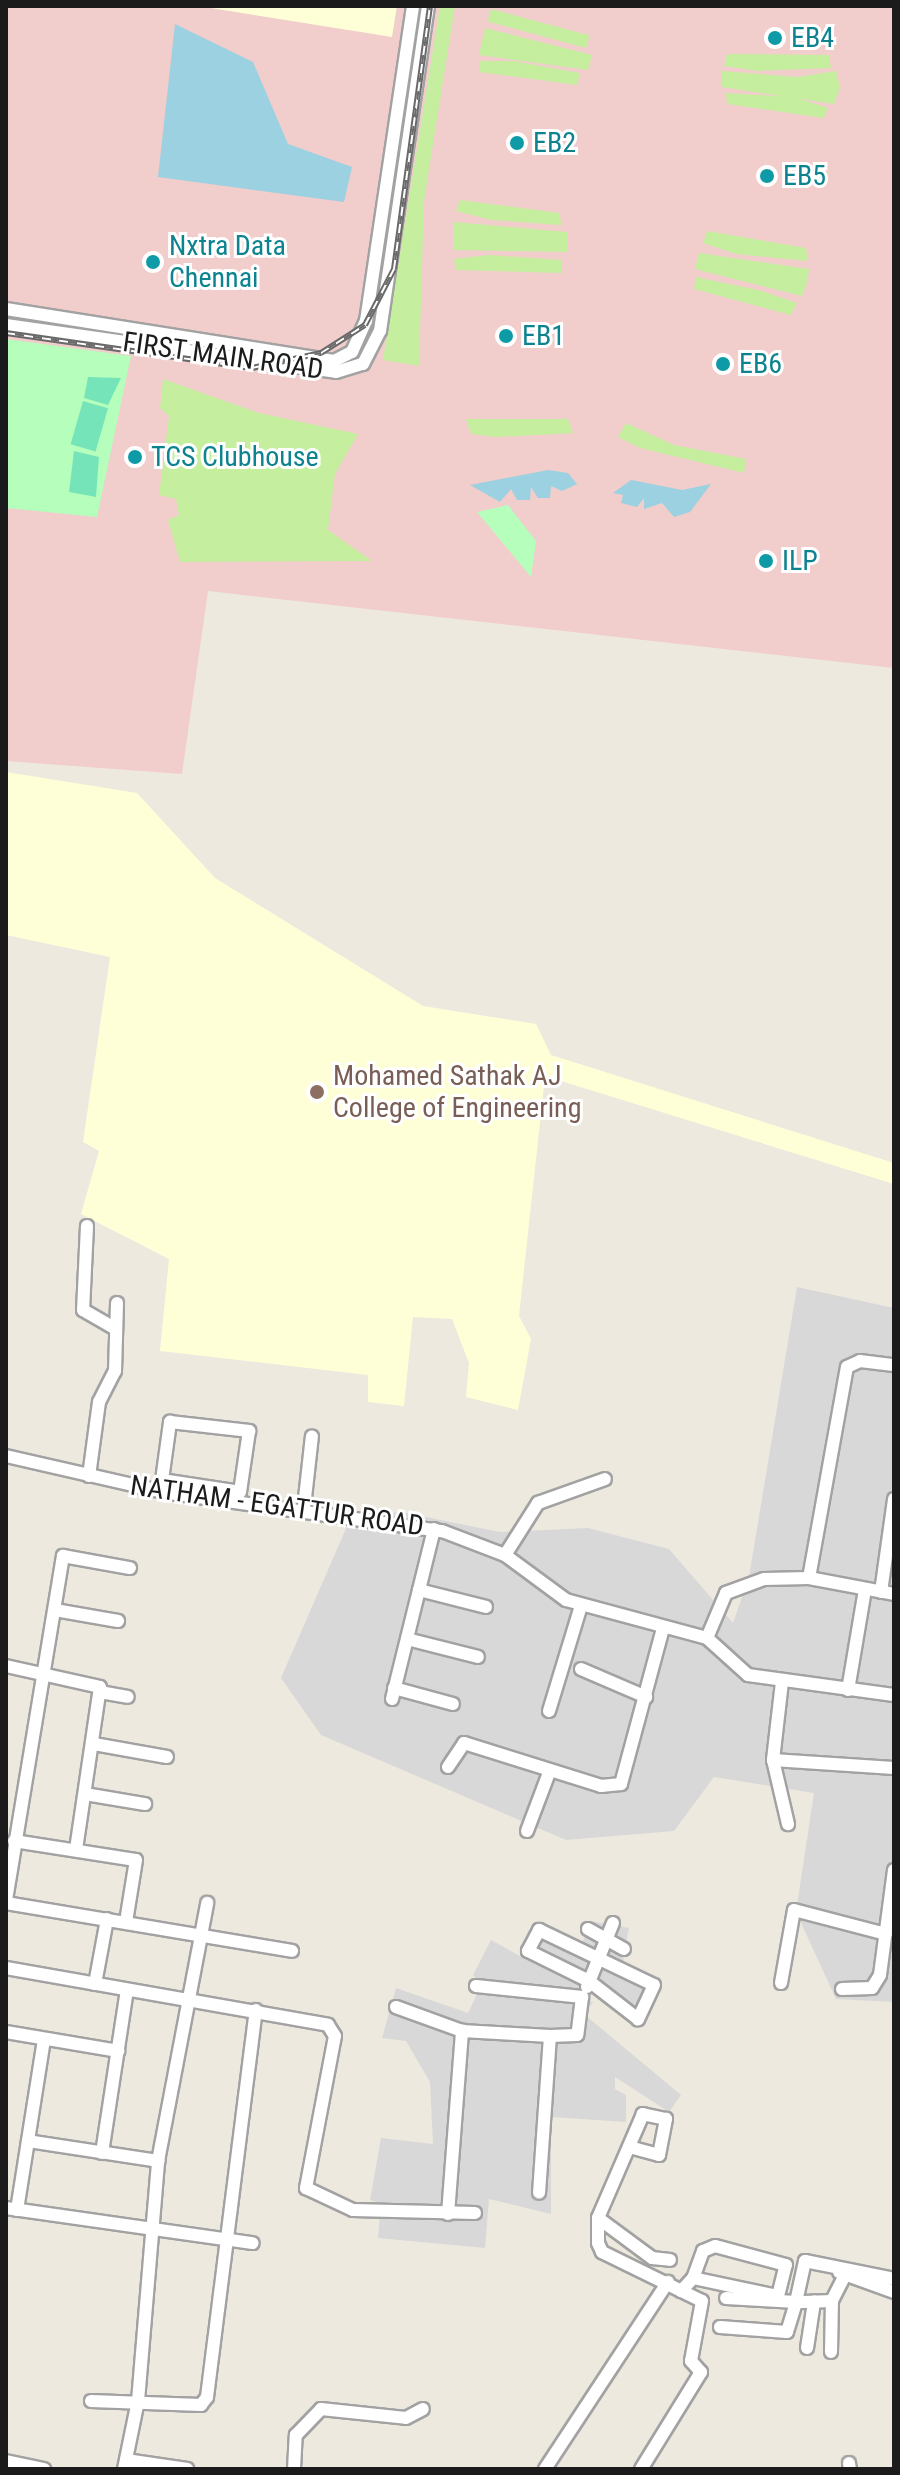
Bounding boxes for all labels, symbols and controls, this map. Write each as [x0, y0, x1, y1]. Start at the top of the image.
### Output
place label: EB4 [791, 21, 834, 55]
marker: EB4 [766, 29, 784, 47]
place label: EB2 [533, 126, 576, 160]
marker: EB2 [508, 134, 526, 152]
place label: EB5 [783, 159, 826, 193]
marker: EB5 [758, 167, 776, 185]
place label: Nxtra Data Chennai [169, 229, 286, 295]
marker: Nxtra Data Chennai [144, 253, 162, 271]
place label: EB1 [522, 319, 565, 353]
street label: FIRST MAIN ROAD [120, 325, 326, 387]
marker: EB1 [497, 327, 515, 345]
place label: EB6 [739, 347, 782, 381]
marker: EB6 [714, 355, 732, 373]
place label: TCS Clubhouse [151, 440, 319, 474]
marker: TCS Clubhouse [126, 448, 144, 466]
place label: ILP [782, 544, 818, 578]
marker: ILP [757, 552, 775, 570]
place label: Mohamed Sathak AJ College of Engineering [333, 1059, 581, 1125]
marker: Mohamed Sathak AJ College of Engineering [308, 1083, 326, 1101]
street label: NATHAM - EGATTUR ROAD [128, 1469, 426, 1543]

